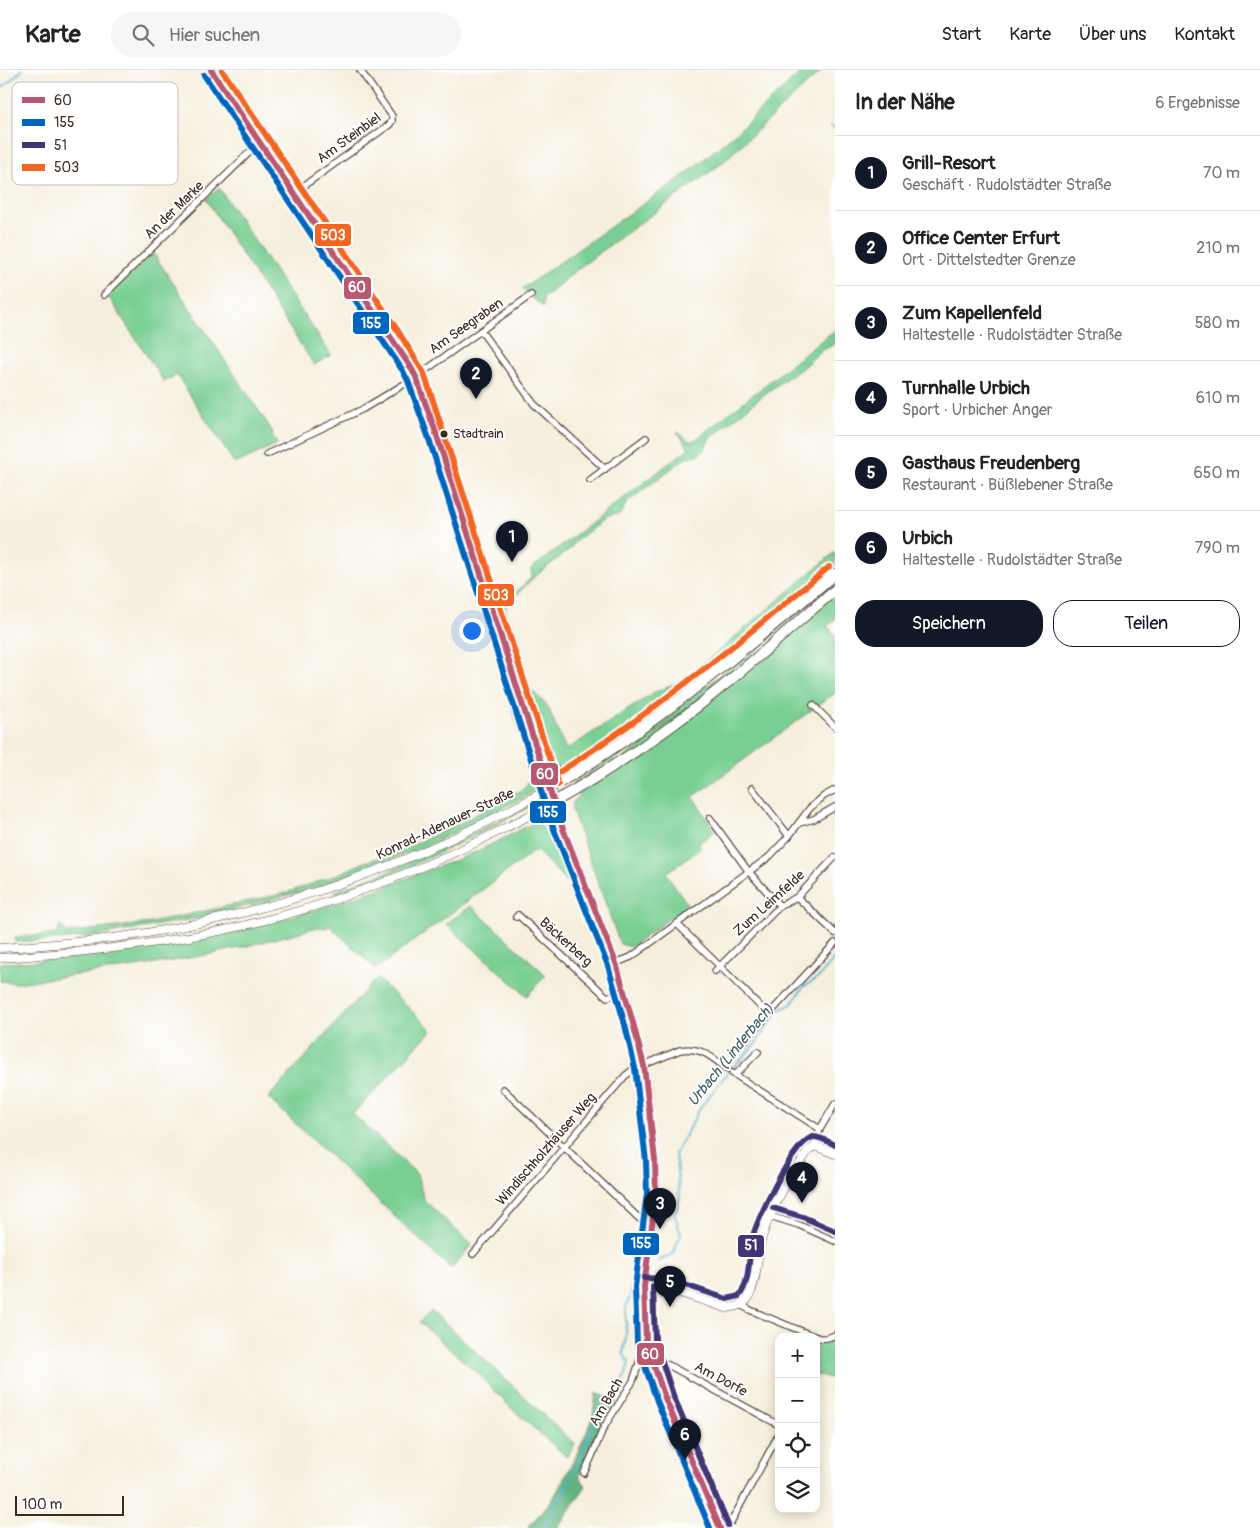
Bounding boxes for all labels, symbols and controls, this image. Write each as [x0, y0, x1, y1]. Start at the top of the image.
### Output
search box [111, 12, 461, 57]
text: Karte [25, 20, 81, 49]
icon: search [129, 21, 157, 49]
text: Hier suchen [169, 23, 260, 47]
text: Start [941, 23, 981, 46]
text: Karte [1009, 23, 1051, 46]
text: Über uns [1079, 23, 1146, 46]
text: Kontakt [1174, 23, 1235, 46]
legend [12, 82, 178, 185]
text: In der Nähe [855, 89, 955, 116]
text: 60 [54, 92, 72, 109]
text: 6 Ergebnisse [1155, 93, 1240, 113]
street label: Am Steinbiel [314, 109, 384, 167]
text: 155 [54, 114, 75, 131]
text: 51 [54, 137, 67, 154]
text: Grill-Resort [902, 151, 995, 175]
text: 503 [54, 159, 79, 176]
text: 1 [868, 163, 874, 183]
text: 70 m [1203, 163, 1240, 183]
text: Geschäft · Rudolstädter Straße [902, 175, 1111, 195]
street label: An der Marke [141, 177, 207, 243]
line badge: 503 [314, 223, 352, 247]
text: Office Center Erfurt [902, 226, 1060, 250]
text: 503 [321, 227, 346, 244]
text: 2 [867, 238, 875, 258]
text: 210 m [1196, 238, 1240, 258]
text: Ort · Dittelstedter Grenze [902, 250, 1076, 270]
line badge: 60 [343, 276, 372, 300]
text: 60 [348, 279, 366, 296]
street label: Am Seegraben [426, 294, 506, 358]
text: Zum Kapellenfeld [902, 301, 1042, 325]
line badge: 155 [352, 311, 390, 335]
text: 3 [867, 313, 875, 333]
text: 580 m [1195, 313, 1240, 333]
text: 155 [361, 315, 382, 332]
text: Haltestelle · Rudolstädter Straße [902, 325, 1122, 345]
pin: 2 [460, 358, 492, 399]
text: Turnhalle Urbich [902, 376, 1030, 400]
text: 4 [866, 388, 876, 408]
text: 610 m [1196, 388, 1240, 408]
text: Sport · Urbicher Anger [902, 400, 1053, 420]
place label: Stadtrain [453, 426, 504, 442]
marker: Stadtrain [439, 429, 449, 439]
text: Gasthaus Freudenberg [902, 451, 1080, 475]
text: 5 [867, 463, 875, 483]
text: 650 m [1193, 463, 1240, 483]
text: Restaurant · Büßlebener Straße [902, 475, 1113, 495]
pin: 1 [496, 521, 528, 562]
text: Urbich [902, 526, 953, 550]
text: 6 [866, 538, 876, 558]
text: 790 m [1195, 538, 1240, 558]
text: Haltestelle · Rudolstädter Straße [902, 550, 1122, 570]
line badge: 503 [477, 583, 515, 607]
text: 503 [484, 587, 509, 604]
button: Speichern [855, 600, 1043, 647]
button: Teilen [1053, 600, 1240, 647]
your location [459, 618, 485, 644]
line badge: 60 [530, 762, 559, 786]
text: 60 [536, 766, 554, 783]
street label: Konrad-Adenauer-Straße [374, 785, 517, 863]
line badge: 155 [529, 800, 567, 824]
text: 155 [538, 804, 559, 821]
street label: Zum Leimfelde [730, 867, 808, 939]
street label: Bäckerberg [536, 914, 596, 970]
water label: Urbach (Linderbach) [684, 1000, 778, 1110]
street label: Windischholzhäuser Weg [492, 1089, 600, 1209]
pin: 4 [786, 1162, 818, 1203]
pin: 3 [644, 1188, 676, 1229]
line badge: 155 [622, 1232, 660, 1256]
line badge: 51 [737, 1234, 765, 1258]
text: 155 [631, 1235, 652, 1252]
text: 51 [744, 1237, 758, 1254]
pin: 5 [654, 1266, 686, 1307]
map controls [775, 1333, 820, 1513]
button: + [775, 1333, 820, 1378]
line badge: 60 [636, 1342, 665, 1366]
text: 60 [641, 1346, 659, 1363]
street label: Am Dorfe [692, 1358, 750, 1400]
street label: Am Bach [586, 1375, 626, 1429]
button: − [775, 1378, 820, 1423]
pin: 6 [669, 1419, 701, 1460]
button: locate [775, 1423, 820, 1468]
button: layers [775, 1468, 820, 1513]
scale bar [15, 1493, 124, 1516]
text: 100 m [22, 1496, 62, 1513]

